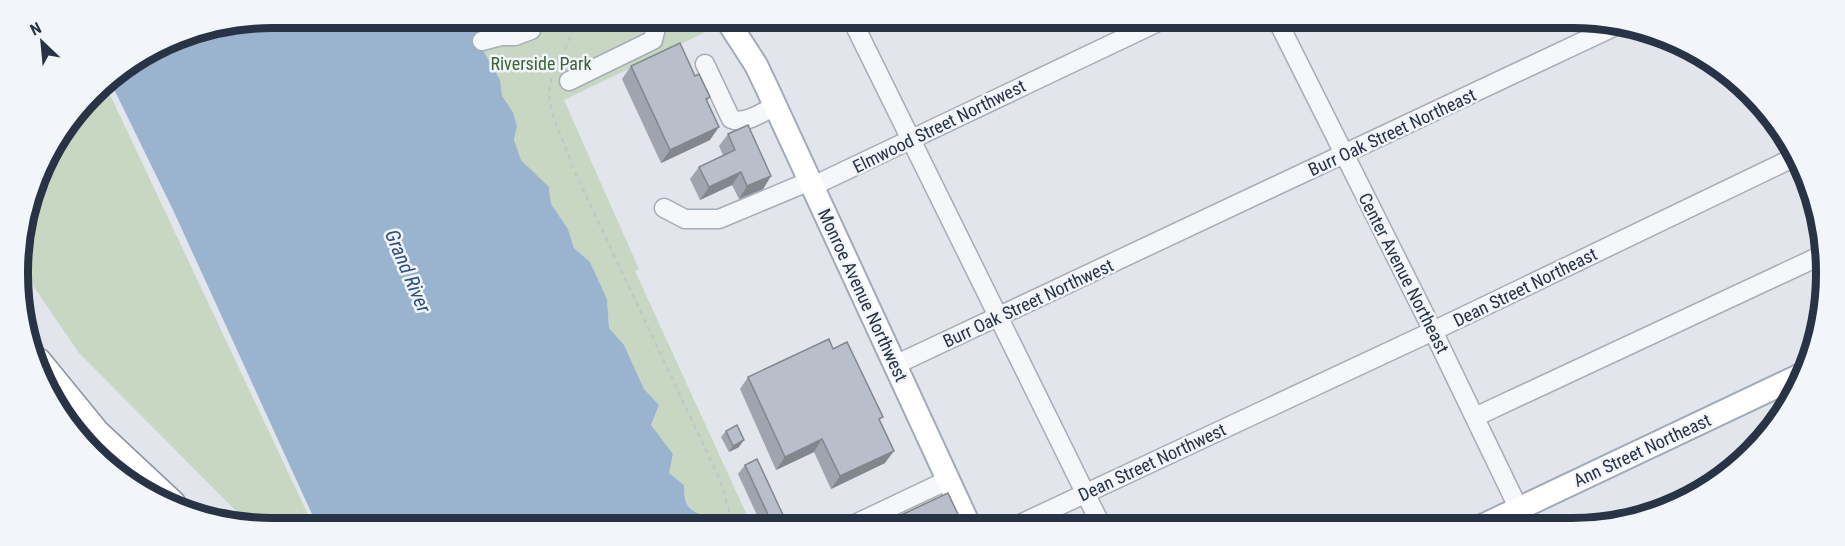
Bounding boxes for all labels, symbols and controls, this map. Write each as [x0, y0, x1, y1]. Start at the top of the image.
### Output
north arrow [12, 12, 72, 72]
text: N [27, 18, 44, 40]
park label: Riverside Park [490, 53, 592, 74]
street label: Elmwood Street Northwest [849, 75, 1029, 177]
street label: Burr Oak Street Northeast [1305, 84, 1479, 180]
street label: Center Avenue Northeast [1354, 189, 1454, 357]
street label: Monroe Avenue Northwest [814, 205, 912, 385]
water label: Grand River [380, 226, 437, 317]
street label: Dean Street Northeast [1450, 243, 1600, 331]
street label: Burr Oak Street Northwest [940, 254, 1116, 352]
street label: Ann Street Northeast [1570, 409, 1714, 491]
street label: Dean Street Northwest [1075, 419, 1229, 505]

